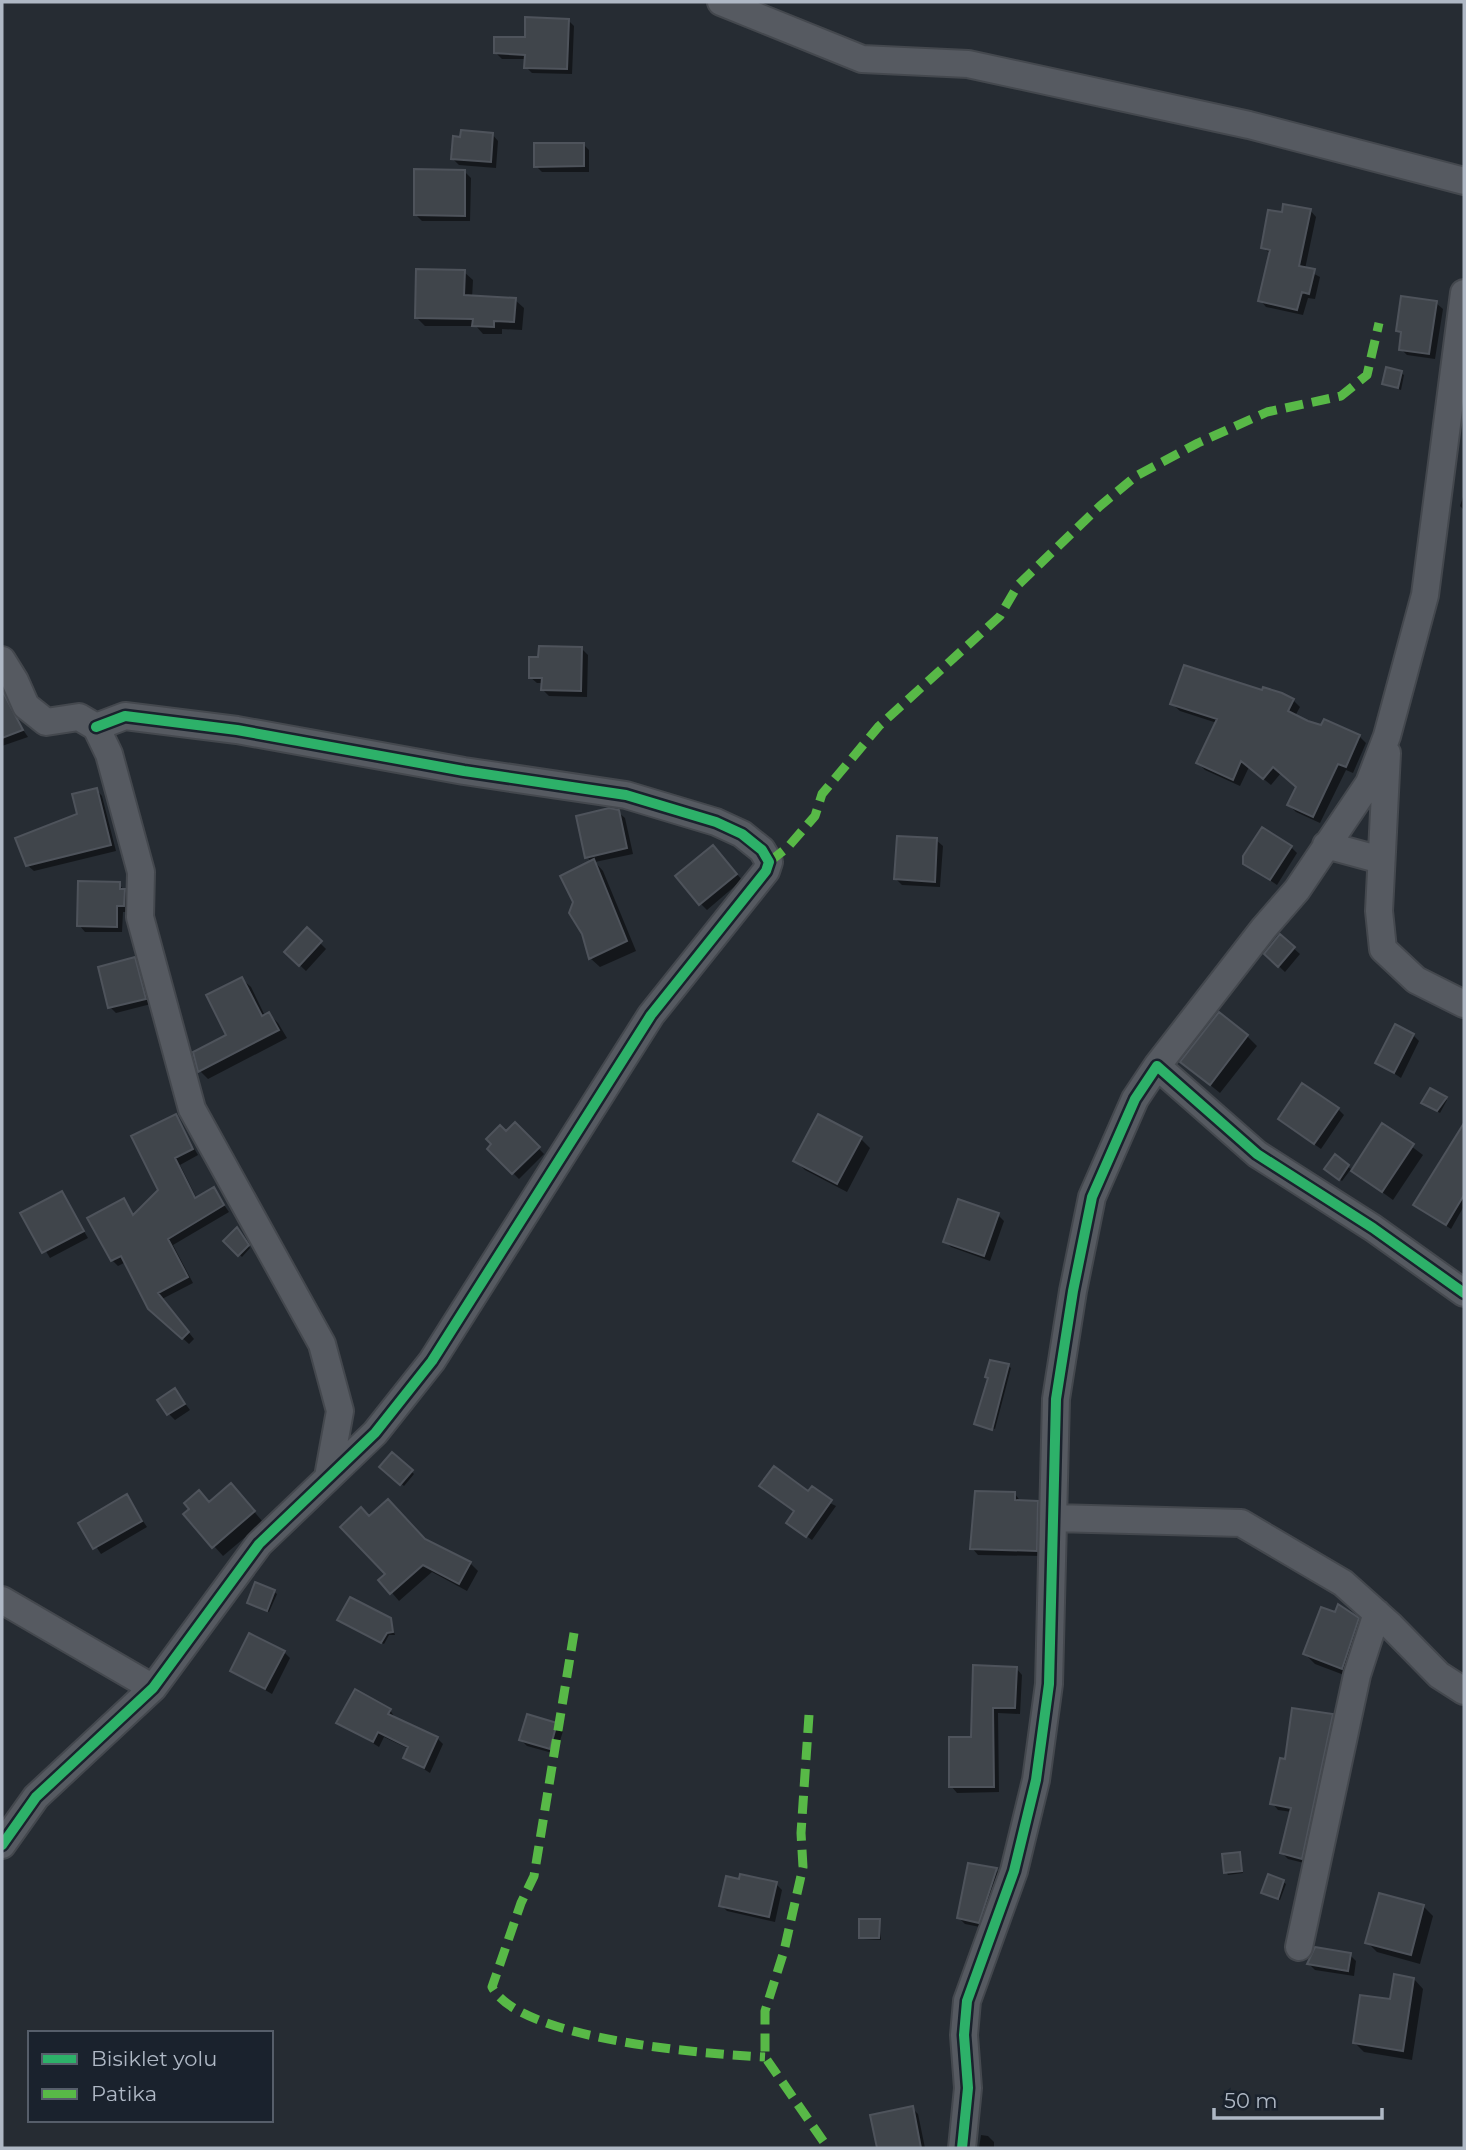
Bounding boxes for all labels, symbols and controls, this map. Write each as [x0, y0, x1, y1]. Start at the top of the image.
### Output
legend [28, 2031, 273, 2122]
text: Bisiklet yolu [91, 2046, 217, 2071]
scale bar [1214, 2076, 1382, 2120]
text: Patika [91, 2081, 157, 2106]
text: 50 m [1224, 2088, 1278, 2113]

